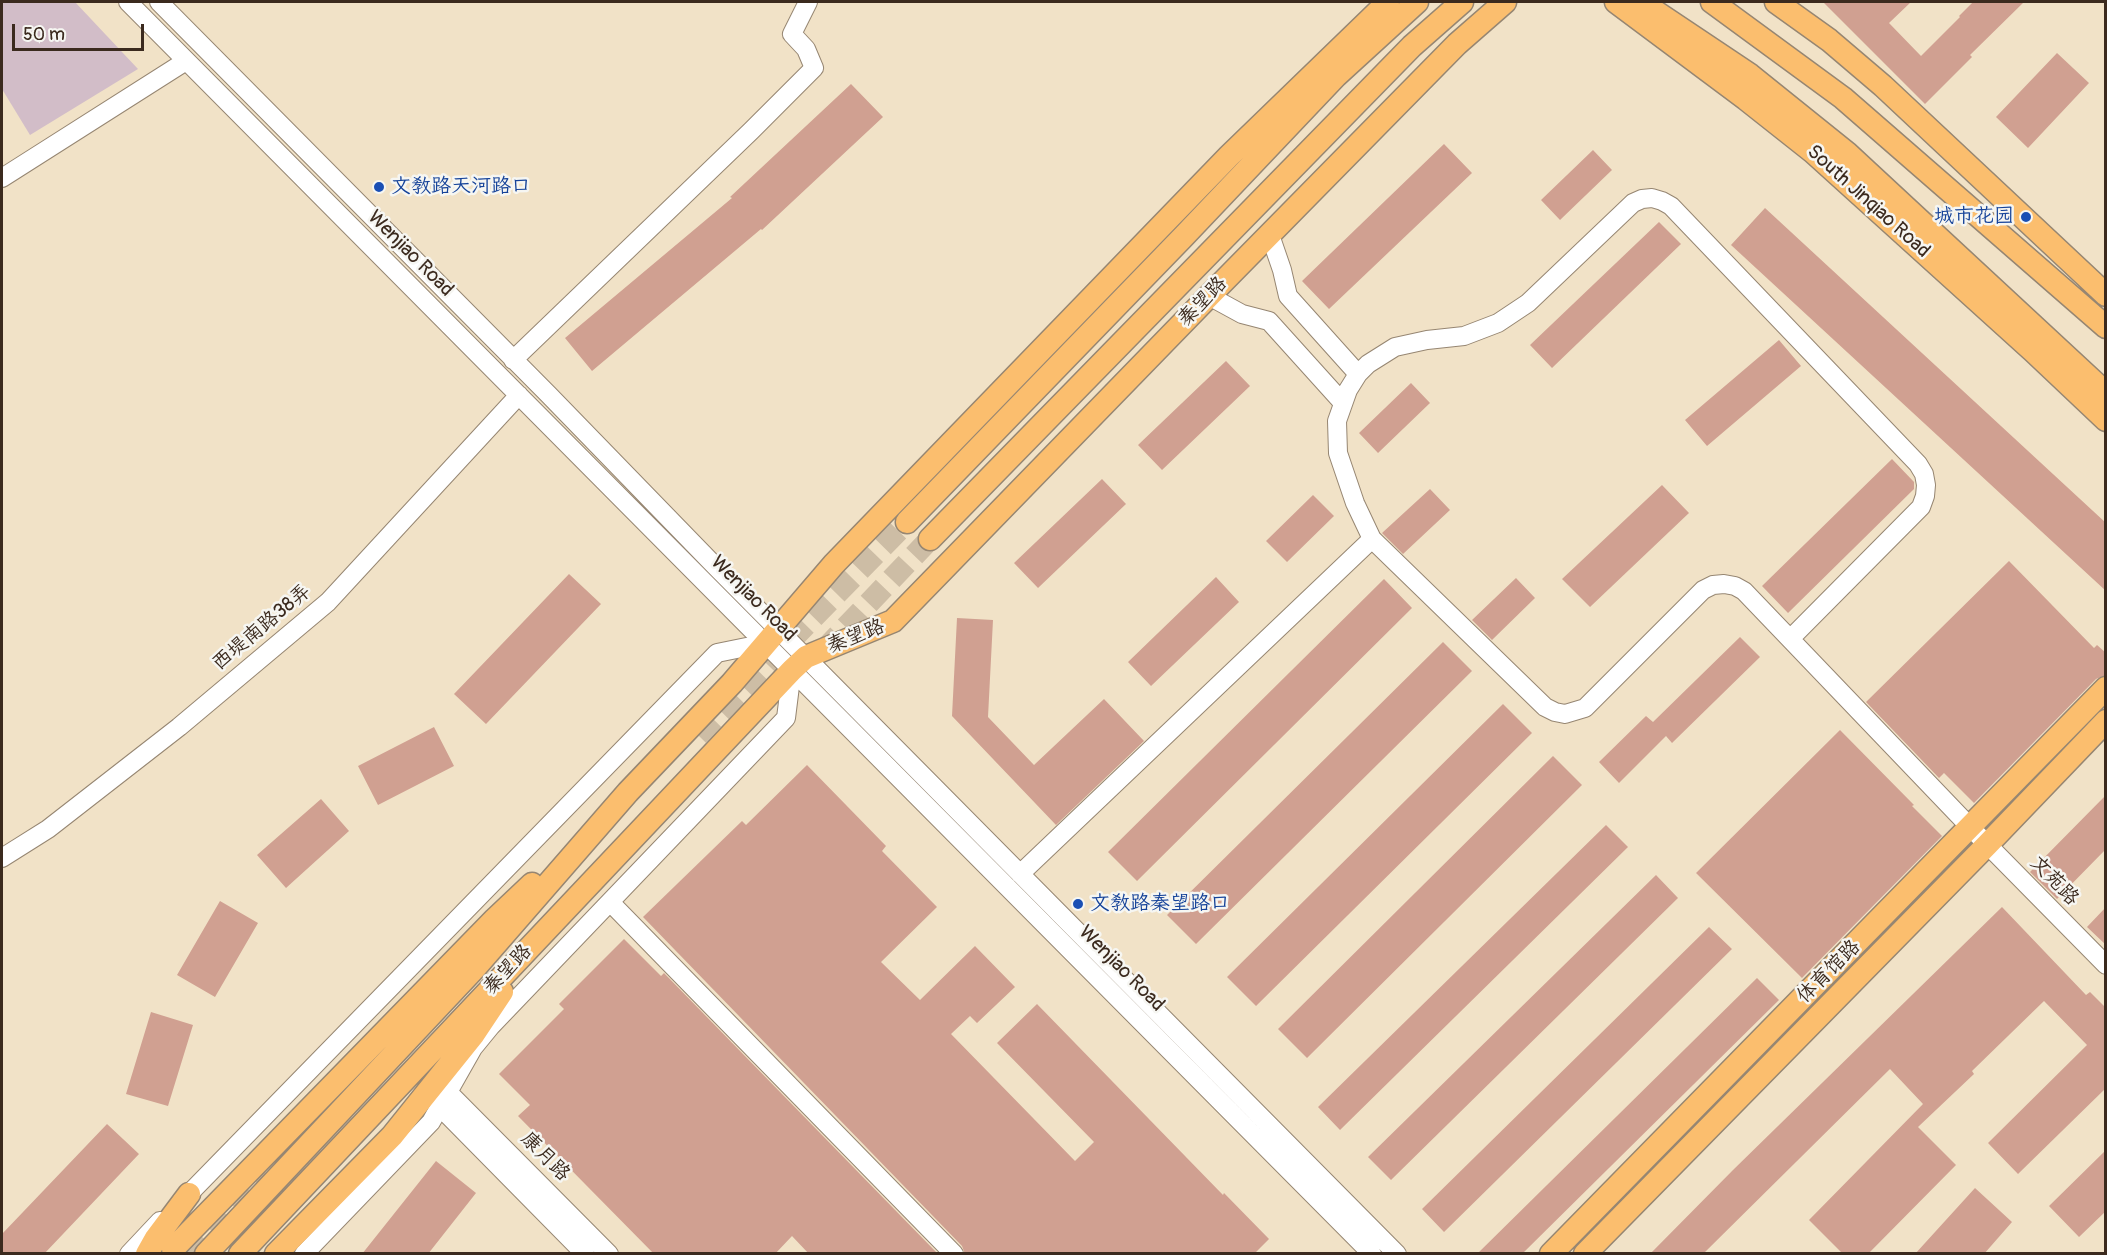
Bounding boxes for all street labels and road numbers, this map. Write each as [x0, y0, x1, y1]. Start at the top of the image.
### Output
street label: South Jinqiao Road [1802, 140, 1934, 264]
street label: Wenjiao Road [362, 206, 458, 302]
street label: 秦望路 [1174, 272, 1232, 332]
street label: Wenjiao Road [705, 551, 801, 647]
street label: 西堤南路38弄 [208, 580, 316, 676]
street label: 秦望路 [824, 615, 888, 659]
street label: 文苑路 [2025, 851, 2083, 911]
street label: Wenjiao Road [1073, 921, 1169, 1017]
street label: 体育馆路 [1792, 935, 1866, 1009]
street label: 秦望路 [479, 940, 537, 1000]
street label: 康月路 [515, 1127, 575, 1187]

